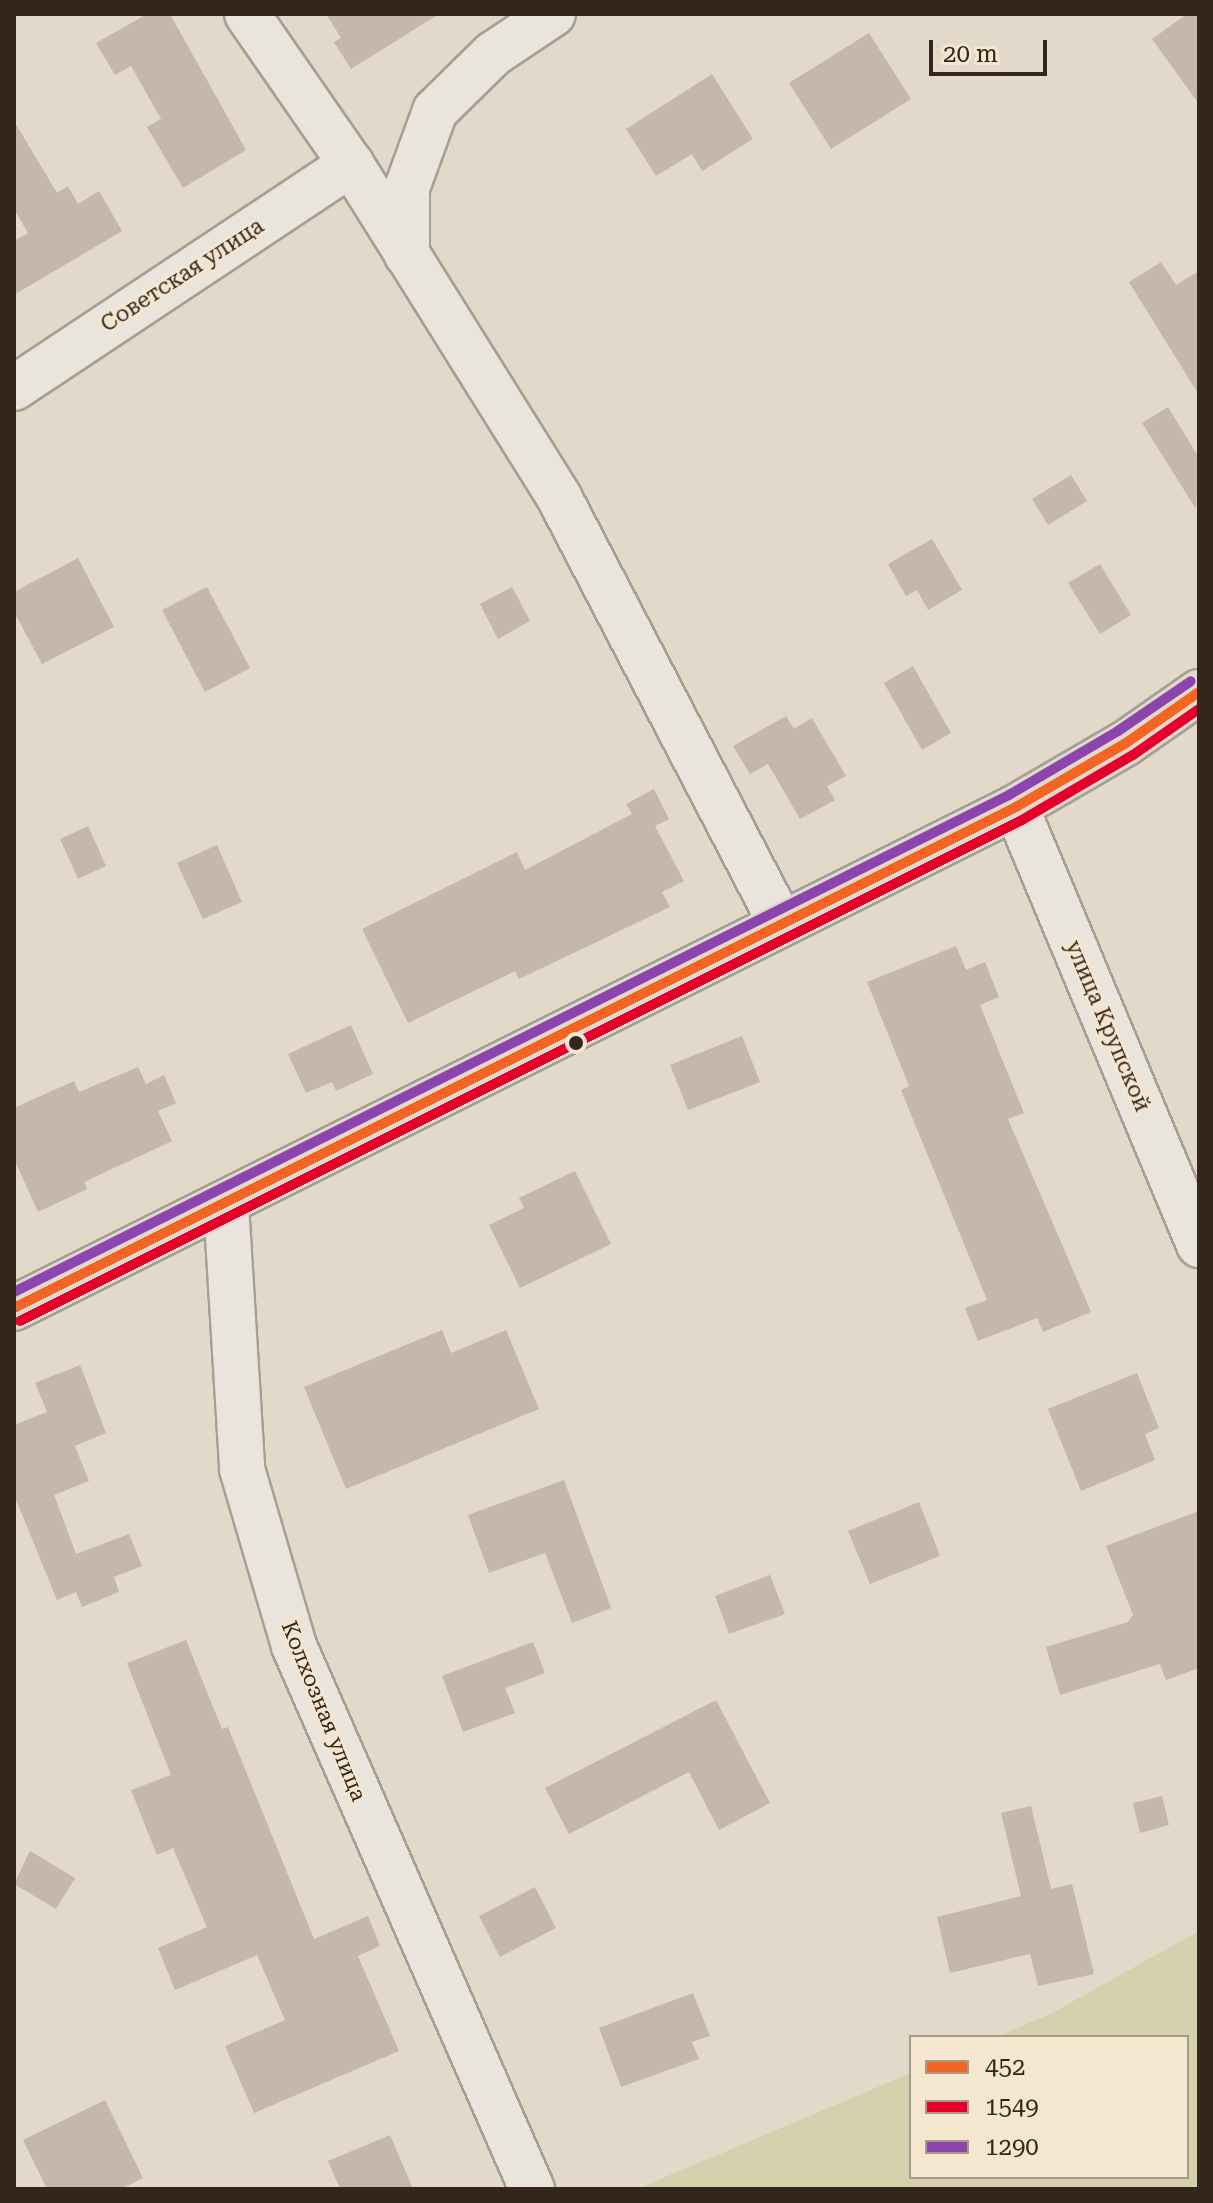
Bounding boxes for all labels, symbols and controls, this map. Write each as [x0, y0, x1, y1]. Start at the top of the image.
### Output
scale bar [933, 24, 1051, 74]
text: 20 m [943, 40, 998, 68]
street label: Советская улица [96, 212, 268, 338]
street label: улица Крупской [1060, 936, 1156, 1116]
unlabelled marker [568, 1035, 584, 1051]
street label: Колхозная улица [276, 1617, 372, 1805]
legend [909, 2035, 1189, 2179]
text: 452 [985, 2053, 1025, 2081]
text: 1549 [985, 2093, 1039, 2121]
text: 1290 [985, 2133, 1039, 2161]

